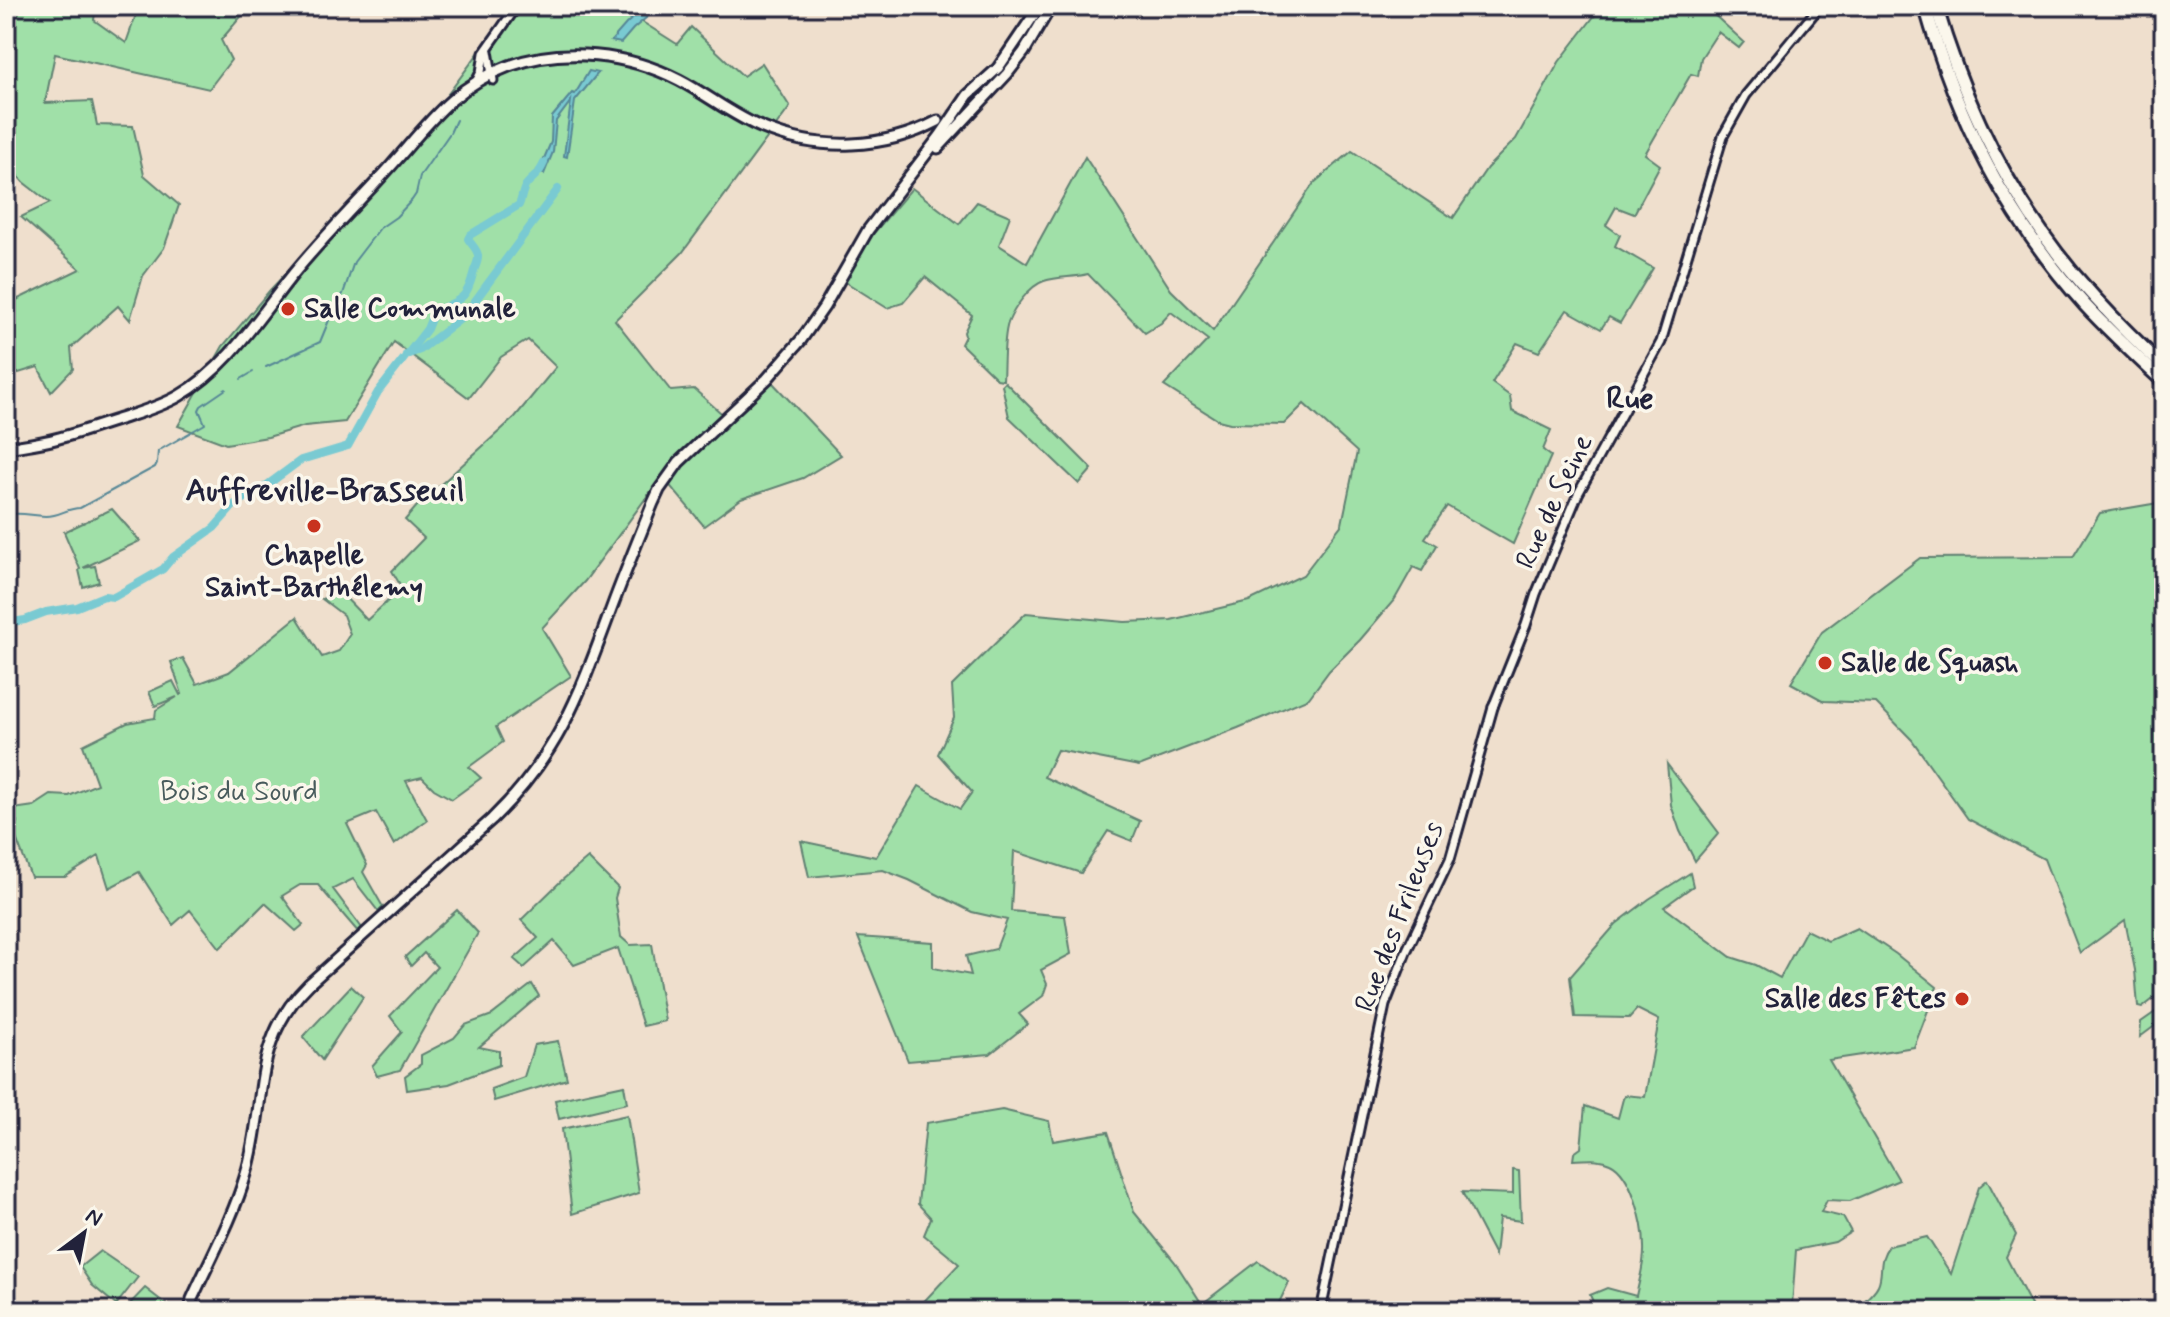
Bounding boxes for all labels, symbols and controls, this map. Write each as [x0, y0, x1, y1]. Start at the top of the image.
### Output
place label: Salle Communale [304, 291, 516, 328]
marker: Salle Communale [279, 300, 297, 318]
district label: Rue [1606, 378, 1654, 420]
street label: Rue de Seine [1508, 429, 1602, 575]
district label: Auffreville-Brasseuil [185, 470, 465, 512]
marker: Chapelle Saint-Barthélemy [305, 517, 323, 535]
place label: Chapelle Saint-Barthélemy [205, 538, 423, 607]
place label: Salle de Squash [1841, 645, 2019, 682]
marker: Salle de Squash [1816, 654, 1834, 672]
park label: Bois du Sourd [160, 774, 318, 811]
street label: Rue des Frileuses [1347, 817, 1453, 1017]
place label: Salle des Fêtes [1765, 981, 1946, 1018]
marker: Salle des Fêtes [1953, 990, 1971, 1008]
north arrow [44, 1193, 124, 1273]
text: N [80, 1202, 107, 1233]

